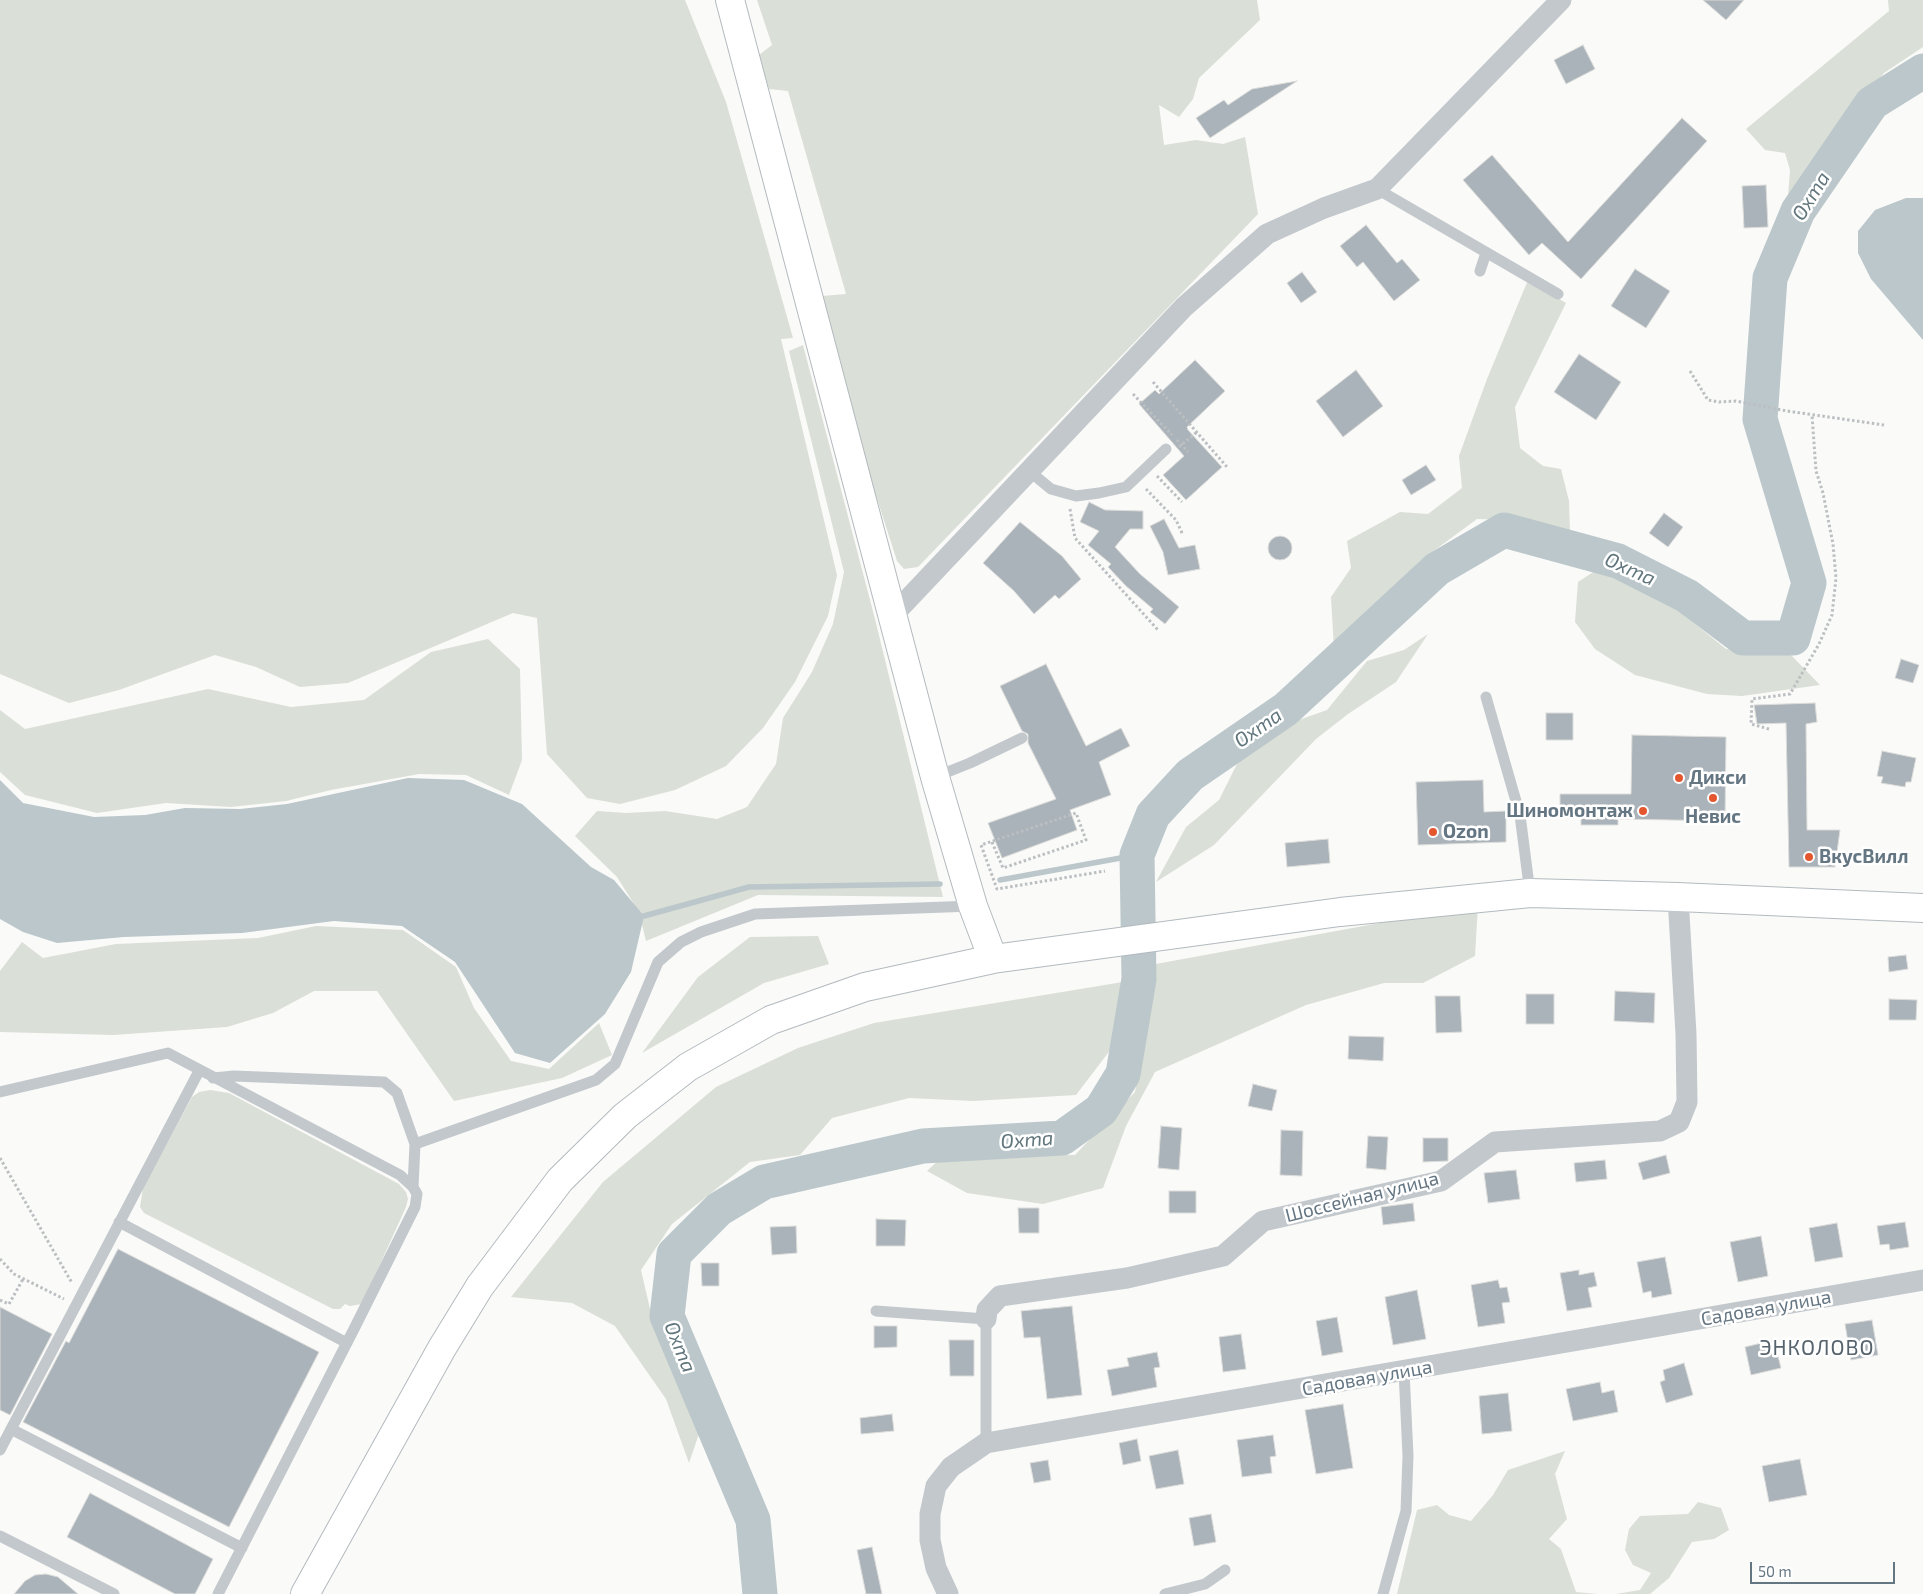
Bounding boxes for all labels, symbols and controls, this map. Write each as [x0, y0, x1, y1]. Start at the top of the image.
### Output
water label: Охта [1787, 167, 1835, 225]
water label: Охта [1601, 547, 1659, 591]
water label: Охта [1229, 703, 1287, 753]
place label: Дикси [1689, 767, 1747, 789]
marker: Дикси [1673, 772, 1685, 784]
marker: Невис [1707, 792, 1719, 804]
place label: Шиномонтаж [1506, 800, 1633, 822]
marker: Шиномонтаж [1637, 805, 1649, 817]
place label: Невис [1685, 806, 1741, 828]
place label: Ozon [1443, 821, 1489, 843]
marker: Ozon [1427, 826, 1439, 838]
place label: ВкусВилл [1819, 846, 1909, 868]
marker: ВкусВилл [1803, 851, 1815, 863]
water label: Охта [1000, 1126, 1054, 1154]
street label: Шоссейная улица [1283, 1167, 1441, 1227]
street label: Садовая улица [1699, 1285, 1833, 1331]
water label: Охта [659, 1318, 701, 1376]
district label: ЭНКОЛОВО [1758, 1335, 1876, 1361]
street label: Садовая улица [1300, 1355, 1434, 1401]
scale bar [1753, 1552, 1898, 1584]
text: 50 m [1758, 1562, 1792, 1580]

